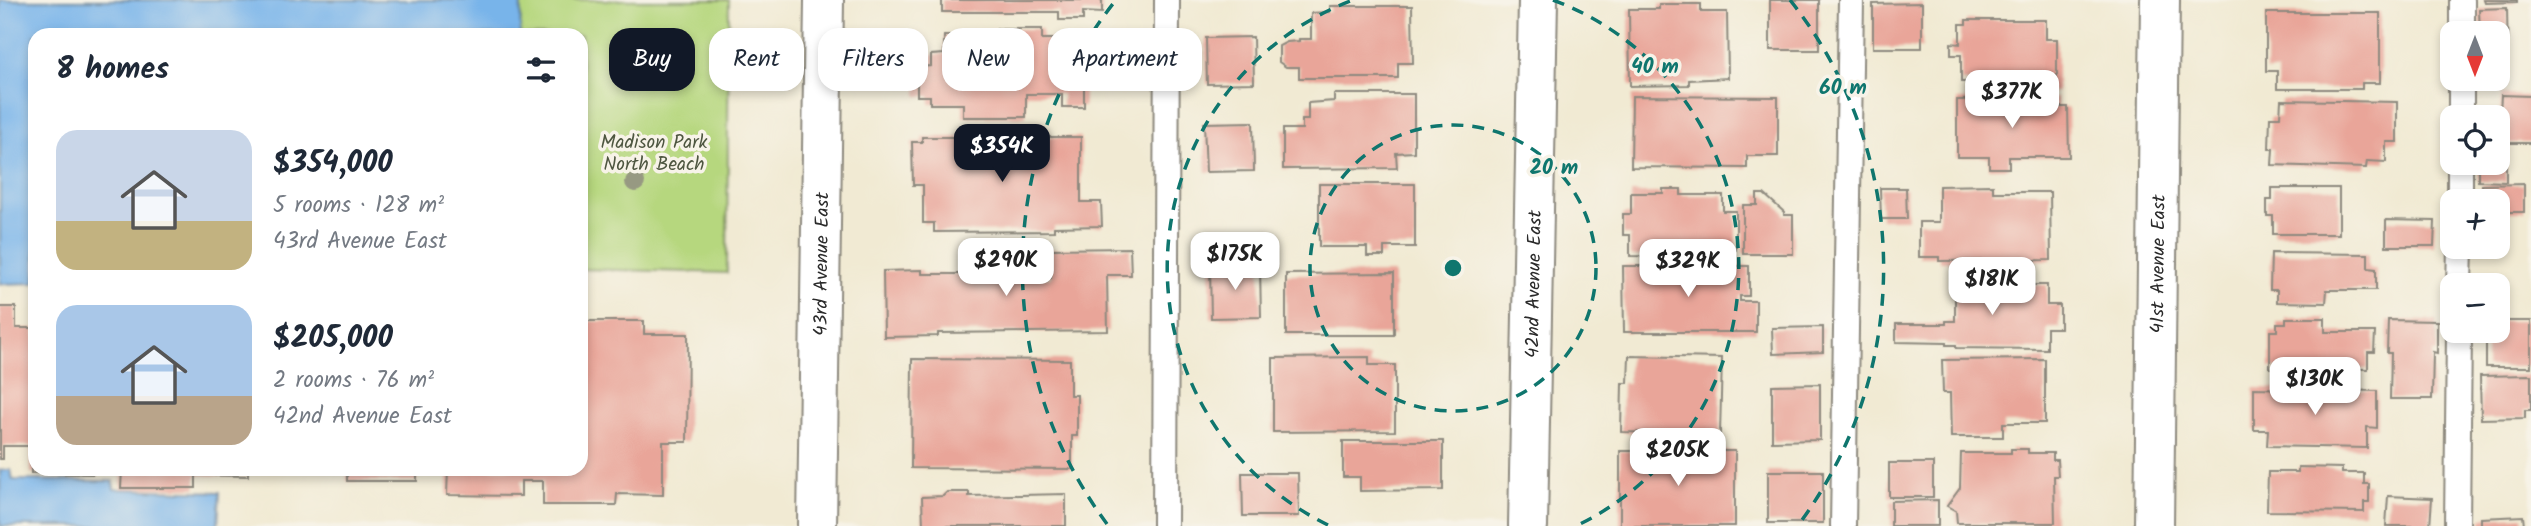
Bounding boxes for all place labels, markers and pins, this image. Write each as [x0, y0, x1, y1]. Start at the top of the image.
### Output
pin: $377K [1963, 71, 2061, 130]
pin: $354K [953, 124, 1051, 184]
pin: $175K [1186, 232, 1284, 292]
pin: $290K [957, 238, 1055, 298]
pin: $329K [1639, 240, 1737, 299]
centre of rings [1441, 256, 1465, 280]
pin: $181K [1943, 258, 2041, 317]
pin: $130K [2266, 358, 2364, 417]
pin: $205K [1629, 428, 1727, 488]

